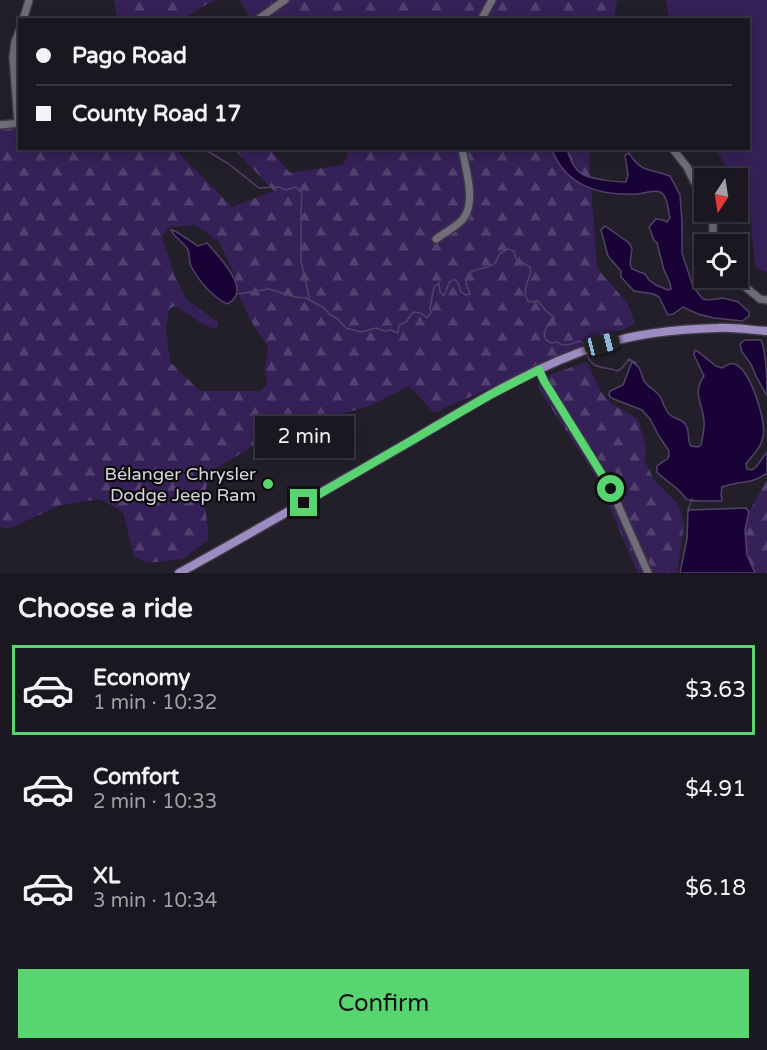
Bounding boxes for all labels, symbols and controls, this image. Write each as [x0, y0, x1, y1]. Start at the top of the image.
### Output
text: Pago Road [72, 43, 187, 69]
text: County Road 17 [72, 101, 241, 127]
north arrow [694, 168, 748, 222]
map controls [694, 168, 748, 288]
button: locate [694, 234, 748, 288]
car [582, 331, 622, 357]
callout: 2 min [254, 416, 354, 458]
text: 2 min [278, 425, 331, 449]
place label: Bélanger Chrysler Dodge Jeep Ram [105, 463, 256, 506]
route start [597, 475, 624, 502]
marker: Bélanger Chrysler Dodge Jeep Ram [261, 477, 275, 491]
route end [290, 489, 317, 516]
text: Choose a ride [18, 592, 193, 625]
icon: car [21, 663, 75, 717]
text: Economy [93, 665, 190, 691]
text: $3.63 [685, 677, 746, 703]
text: 1 min · 10:32 [93, 691, 217, 715]
icon: car [21, 762, 75, 816]
text: Comfort [93, 764, 179, 790]
text: $4.91 [685, 776, 746, 802]
text: 2 min · 10:33 [93, 790, 217, 814]
icon: car [21, 861, 75, 915]
text: XL [93, 863, 120, 889]
text: $6.18 [685, 875, 746, 901]
text: 3 min · 10:34 [93, 889, 217, 913]
button: Confirm [18, 969, 749, 1038]

